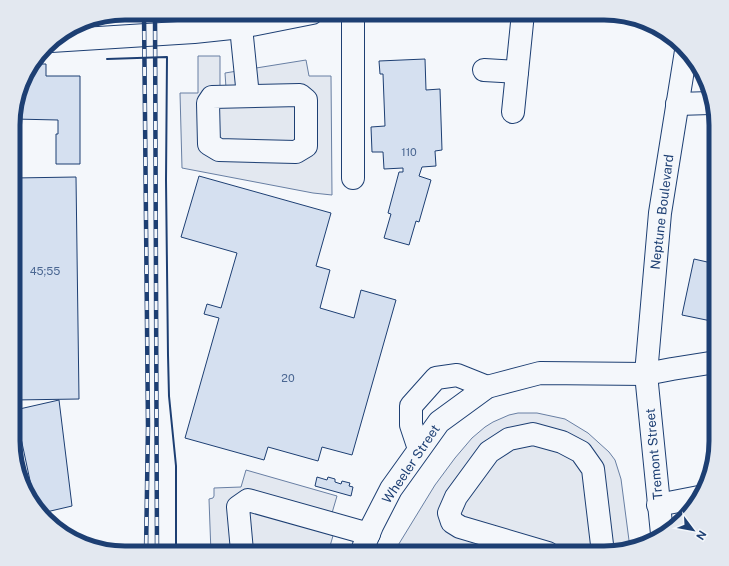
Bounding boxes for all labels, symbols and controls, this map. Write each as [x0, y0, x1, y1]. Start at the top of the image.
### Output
house number: 110 [401, 146, 417, 158]
street label: Neptune Boulevard [647, 154, 677, 270]
house number: 45;55 [30, 265, 60, 277]
house number: 20 [281, 372, 295, 384]
street label: Tremont Street [643, 408, 665, 500]
street label: Wheeler Street [379, 422, 443, 506]
north arrow [673, 510, 713, 550]
text: N [694, 528, 709, 542]

